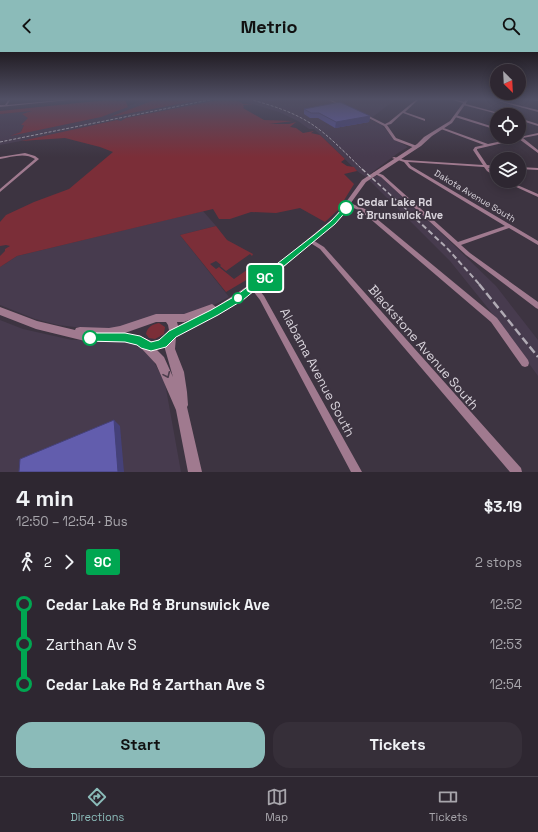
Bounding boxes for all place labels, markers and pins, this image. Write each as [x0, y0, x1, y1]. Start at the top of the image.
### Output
place label: Cedar Lake Rd & Brunswick Ave [357, 195, 443, 222]
marker: Cedar Lake Rd & Brunswick Ave [338, 200, 354, 216]
unlabelled marker [232, 292, 244, 304]
unlabelled marker [82, 330, 98, 346]

